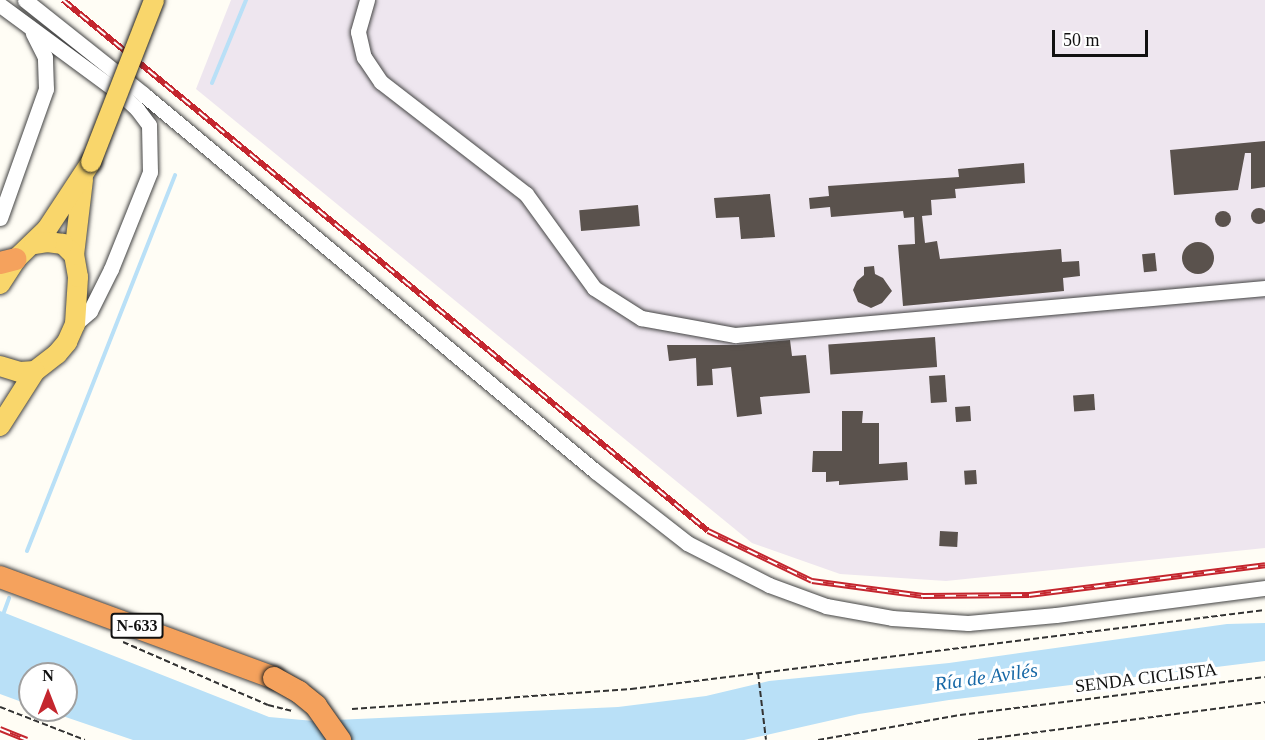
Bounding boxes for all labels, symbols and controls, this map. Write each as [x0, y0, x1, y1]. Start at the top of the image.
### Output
scale bar [1055, 18, 1151, 56]
text: 50 m [1063, 30, 1100, 50]
road number: N-633 [110, 613, 164, 639]
water label: Ría de Avilés [933, 658, 1039, 696]
street label: SENDA CICLISTA [1073, 659, 1219, 697]
north arrow [18, 662, 78, 722]
text: N [42, 667, 54, 684]

